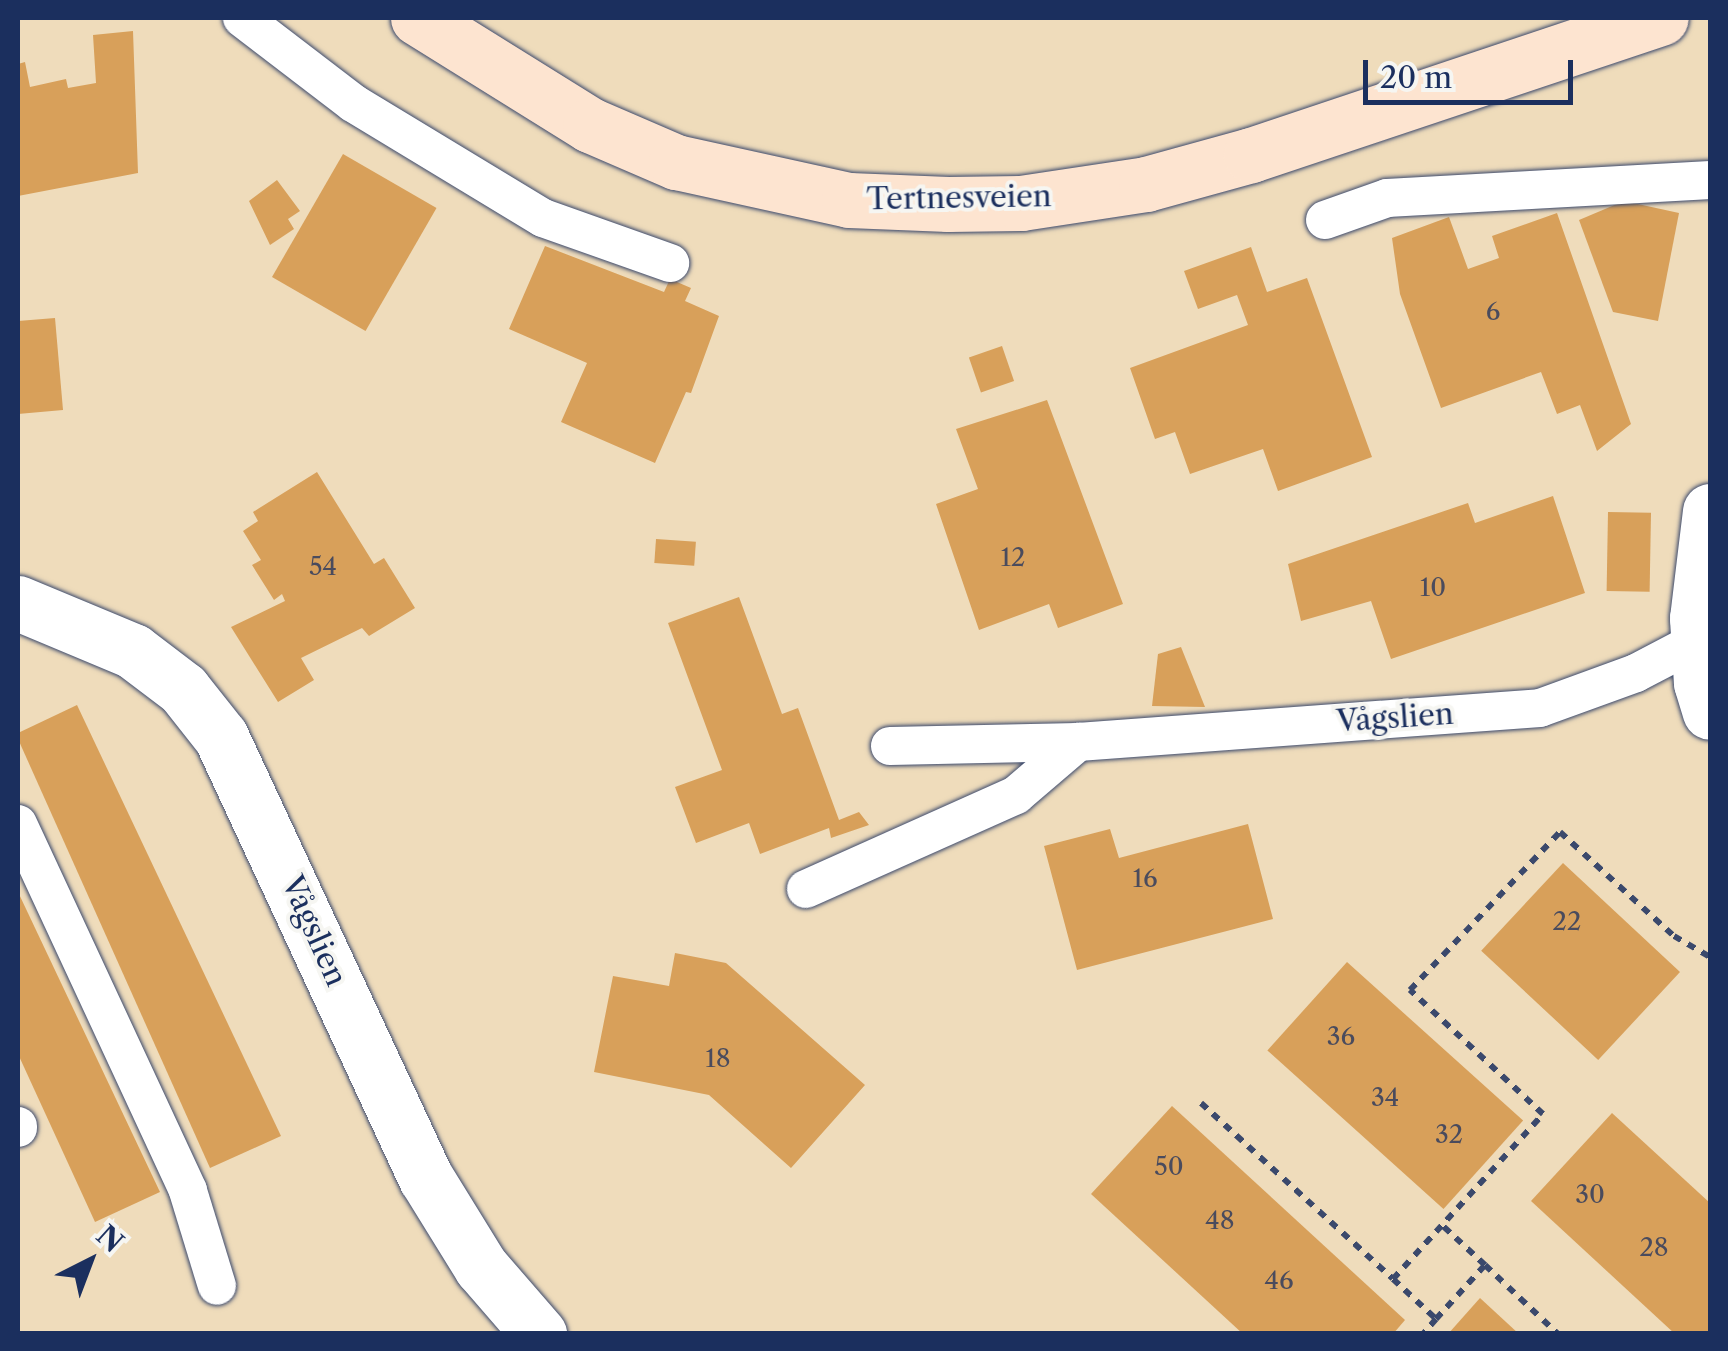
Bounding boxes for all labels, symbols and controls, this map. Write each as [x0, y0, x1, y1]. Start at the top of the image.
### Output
scale bar [1368, 40, 1578, 102]
text: 20 m [1380, 59, 1452, 96]
street label: Tertnesveien [866, 178, 1052, 218]
house number: 6 [1486, 297, 1500, 327]
house number: 12 [1001, 543, 1025, 573]
house number: 54 [309, 552, 337, 582]
house number: 10 [1420, 573, 1446, 603]
street label: Vågslien [1335, 696, 1455, 740]
house number: 16 [1132, 864, 1158, 894]
street label: Vågslien [274, 870, 354, 992]
house number: 22 [1553, 907, 1581, 937]
house number: 36 [1327, 1022, 1355, 1052]
house number: 18 [705, 1044, 731, 1074]
house number: 34 [1371, 1083, 1399, 1113]
house number: 32 [1435, 1120, 1463, 1150]
house number: 50 [1154, 1152, 1184, 1182]
house number: 30 [1575, 1180, 1605, 1210]
house number: 48 [1205, 1206, 1235, 1236]
north arrow [40, 1211, 140, 1311]
text: N [90, 1218, 130, 1259]
house number: 28 [1639, 1233, 1669, 1263]
house number: 46 [1264, 1266, 1294, 1296]

